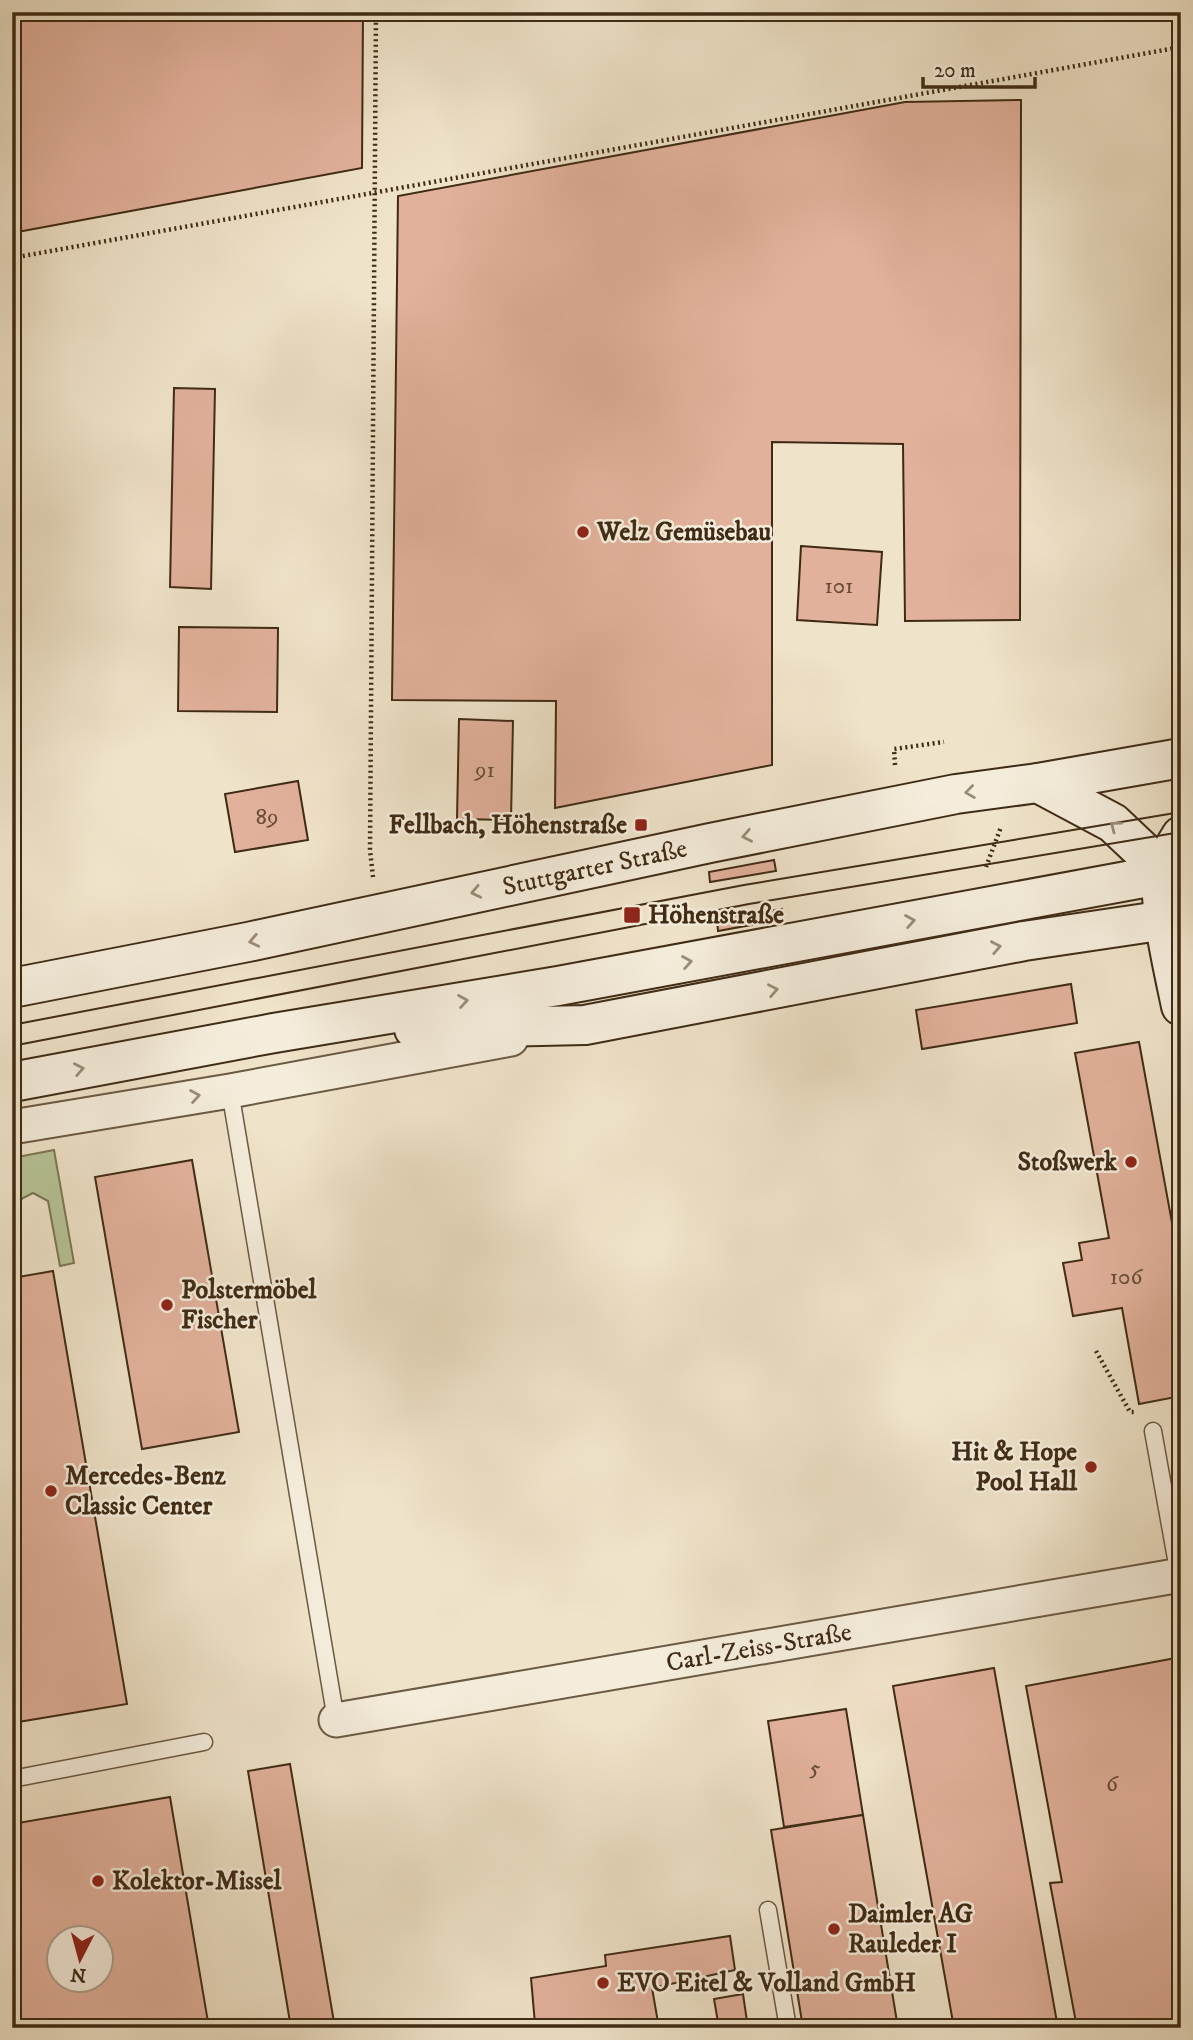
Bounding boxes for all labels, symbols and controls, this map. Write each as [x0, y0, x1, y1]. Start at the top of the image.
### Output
scale bar [923, 46, 1036, 90]
text: 20 m [934, 58, 976, 84]
place label: Welz Gemüsebau [596, 516, 772, 549]
marker: Welz Gemüsebau [575, 524, 591, 540]
house number: 101 [824, 572, 854, 601]
house number: 91 [474, 756, 495, 785]
one-way arrow [964, 785, 976, 800]
house number: 89 [256, 803, 279, 832]
place label: Fellbach, Höhenstraße [389, 809, 627, 842]
marker: Fellbach, Höhenstraße [633, 817, 649, 833]
one-way arrow [1110, 821, 1122, 834]
one-way arrow [741, 828, 753, 843]
street label: Stuttgarter Straße [499, 832, 690, 904]
one-way arrow [470, 884, 482, 899]
place label: Höhenstraße [648, 899, 784, 932]
marker: Höhenstraße [622, 905, 642, 925]
one-way arrow [904, 914, 916, 929]
one-way arrow [248, 932, 260, 947]
one-way arrow [990, 940, 1002, 955]
one-way arrow [681, 955, 693, 970]
one-way arrow [767, 983, 779, 998]
one-way arrow [457, 994, 469, 1009]
one-way arrow [73, 1063, 85, 1078]
one-way arrow [189, 1089, 201, 1104]
place label: Stoßwerk [1017, 1146, 1118, 1179]
marker: Stoßwerk [1123, 1154, 1139, 1170]
house number: 106 [1110, 1263, 1143, 1292]
place label: Polstermöbel Fischer [181, 1274, 317, 1337]
marker: Polstermöbel Fischer [159, 1297, 175, 1313]
place label: Hit & Hope Pool Hall [951, 1436, 1078, 1499]
marker: Hit & Hope Pool Hall [1083, 1459, 1099, 1475]
place label: Mercedes-Benz Classic Center [65, 1460, 226, 1523]
marker: Mercedes-Benz Classic Center [43, 1483, 59, 1499]
street label: Carl-Zeiss-Straße [664, 1615, 854, 1680]
house number: 5 [809, 1754, 821, 1783]
house number: 6 [1106, 1770, 1119, 1799]
place label: Kolektor-Missel [112, 1865, 282, 1898]
marker: Kolektor-Missel [90, 1873, 106, 1889]
place label: Daimler AG Rauleder I [848, 1898, 973, 1961]
marker: Daimler AG Rauleder I [826, 1921, 842, 1937]
north arrow [46, 1924, 116, 1994]
text: N [69, 1962, 87, 1987]
place label: EVO Eitel & Volland GmbH [617, 1967, 916, 2000]
marker: EVO Eitel & Volland GmbH [595, 1975, 611, 1991]

